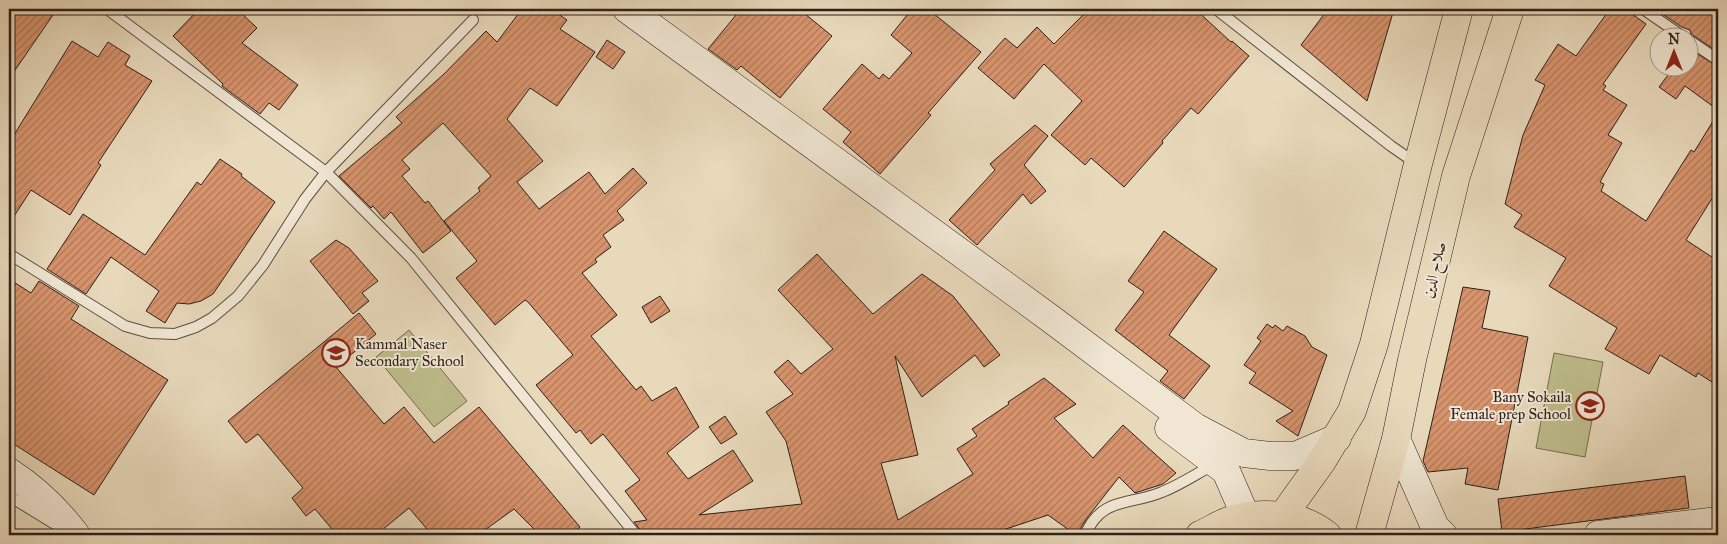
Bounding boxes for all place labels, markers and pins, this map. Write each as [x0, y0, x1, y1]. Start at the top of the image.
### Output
place label: Kammal Naser Secondary School [355, 335, 465, 370]
school or university icon: Kammal Naser Secondary School [321, 338, 351, 368]
place label: Bany Sokaila Female prep School [1450, 388, 1572, 423]
school or university icon: Bany Sokaila Female prep School [1575, 391, 1605, 421]

